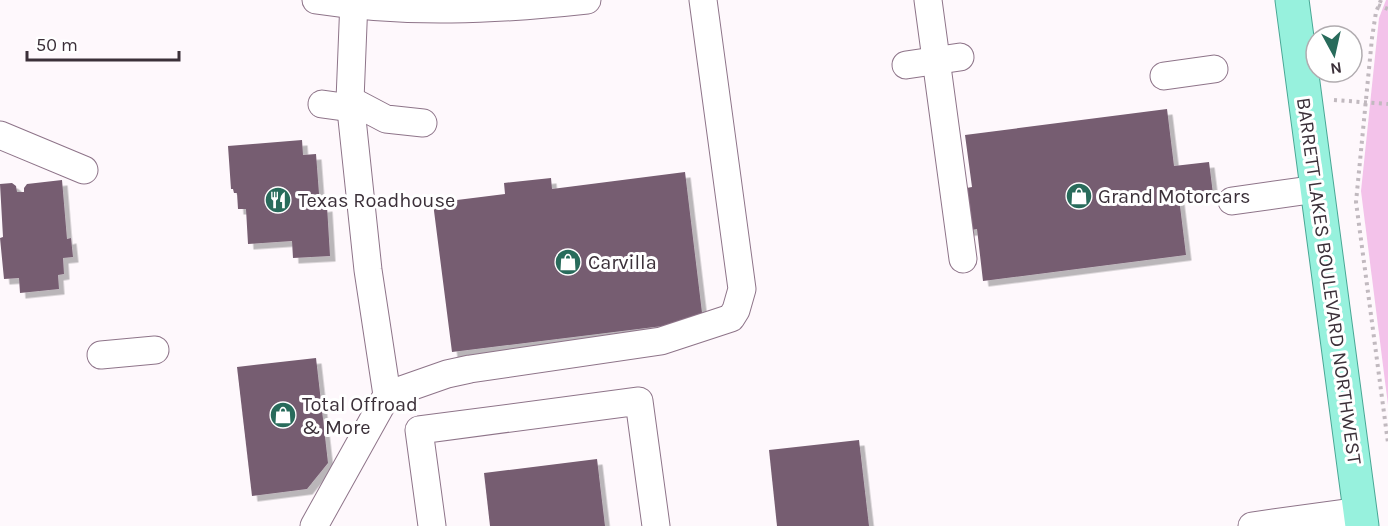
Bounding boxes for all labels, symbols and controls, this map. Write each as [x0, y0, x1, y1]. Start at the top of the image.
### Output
scale bar [27, 24, 178, 62]
north arrow [1304, 24, 1364, 84]
text: 50 m [36, 34, 78, 56]
text: N [1329, 58, 1343, 79]
street label: BARRETT LAKES BOULEVARD NORTHWEST [1292, 96, 1366, 466]
shop icon: Grand Motorcars [1064, 181, 1094, 211]
restaurant icon: Texas Roadhouse [263, 185, 293, 215]
place label: Grand Motorcars [1098, 185, 1250, 208]
place label: Texas Roadhouse [298, 189, 455, 212]
shop icon: Carvilla [553, 247, 583, 277]
place label: Carvilla [588, 251, 657, 274]
place label: Total Offroad & More [302, 393, 418, 439]
shop icon: Total Offroad & More [268, 400, 298, 430]

